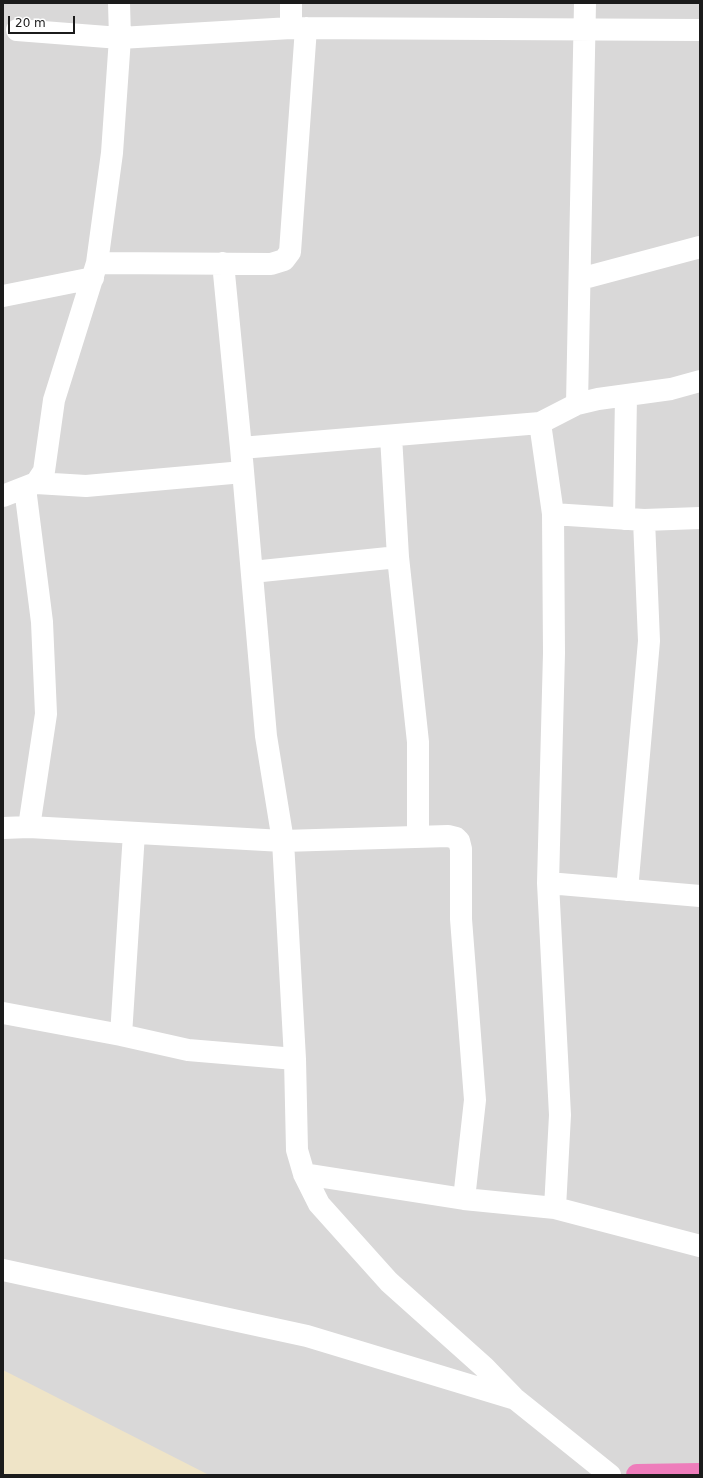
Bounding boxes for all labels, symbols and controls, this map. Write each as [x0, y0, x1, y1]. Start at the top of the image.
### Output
scale bar [10, 8, 77, 34]
text: 20 m [15, 16, 46, 30]

